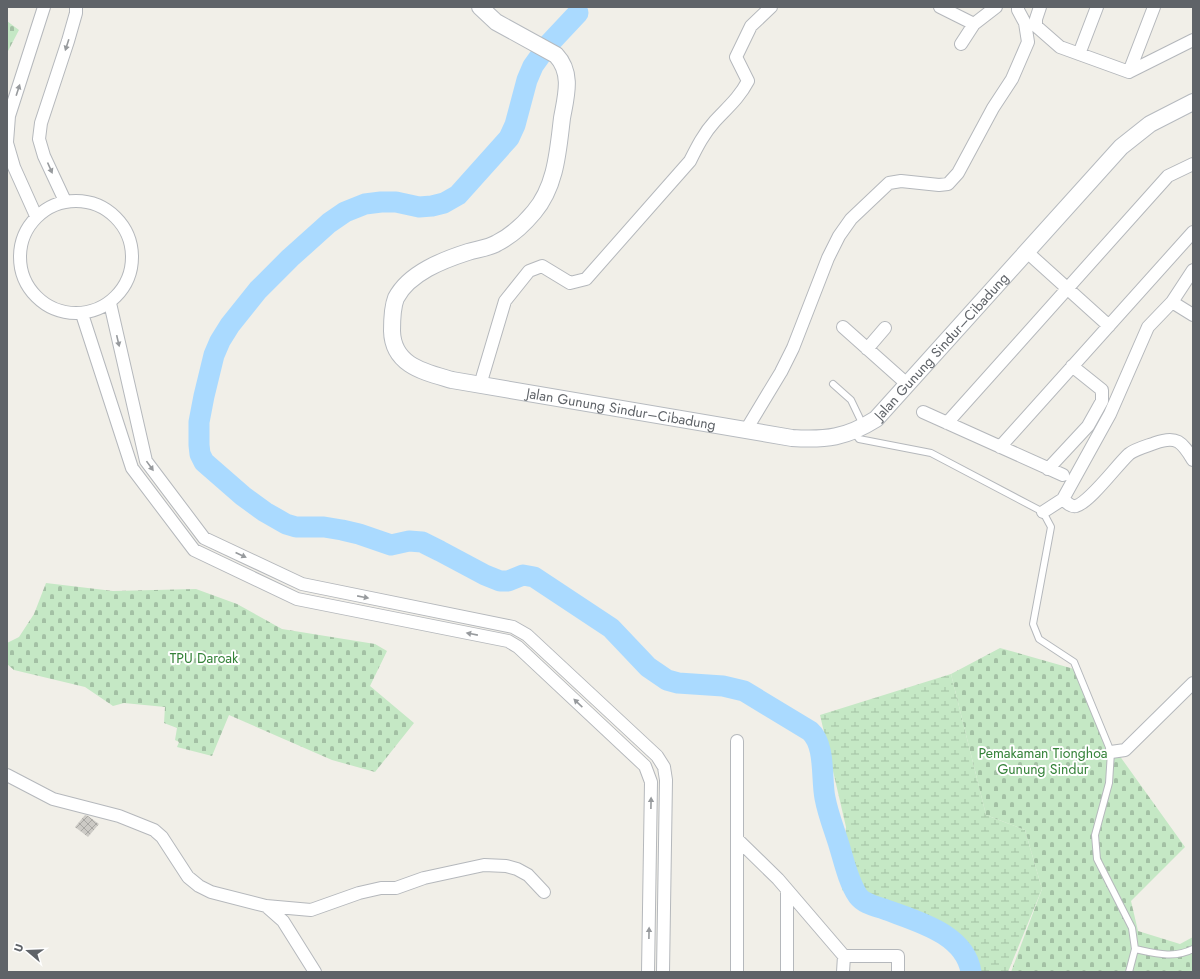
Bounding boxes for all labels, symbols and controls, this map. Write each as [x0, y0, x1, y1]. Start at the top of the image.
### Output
one-way arrow [64, 39, 70, 51]
one-way arrow [15, 84, 21, 96]
one-way arrow [47, 163, 53, 174]
street label: Jalan Gunung Sindur–Cibadung [868, 268, 1013, 426]
one-way arrow [116, 335, 122, 347]
street label: Jalan Gunung Sindur–Cibadung [523, 383, 717, 435]
one-way arrow [146, 461, 154, 472]
one-way arrow [235, 552, 246, 558]
one-way arrow [357, 594, 369, 600]
one-way arrow [466, 631, 478, 637]
park label: TPU Daroak [170, 648, 239, 668]
one-way arrow [573, 699, 583, 708]
park label: Pemakaman Tionghoa Gunung Sindur [978, 743, 1108, 779]
one-way arrow [648, 796, 654, 809]
one-way arrow [646, 926, 652, 939]
north arrow [8, 931, 48, 971]
text: U [10, 941, 27, 954]

